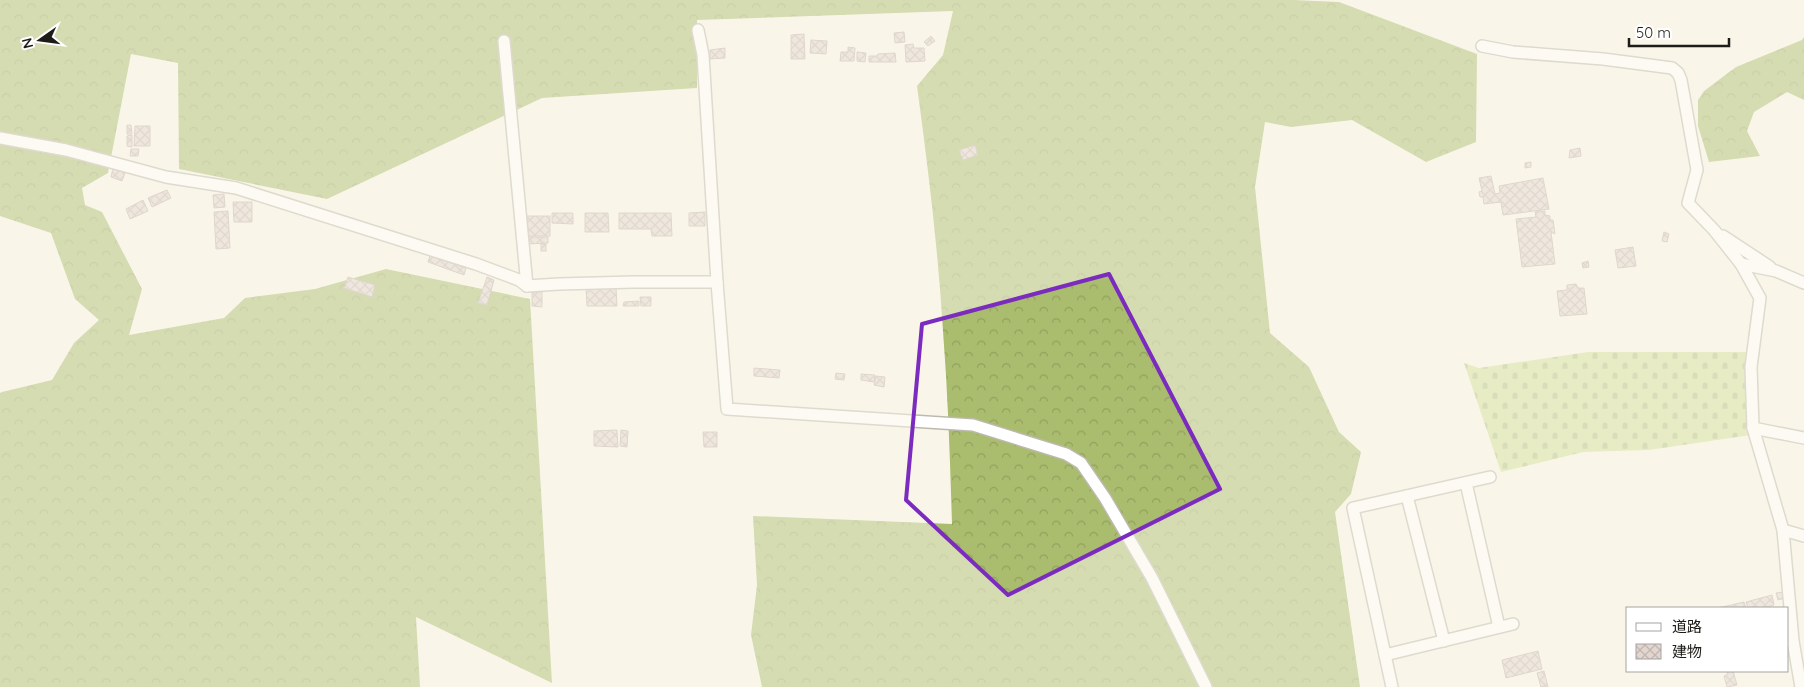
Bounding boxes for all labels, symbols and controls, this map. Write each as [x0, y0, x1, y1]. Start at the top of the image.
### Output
north arrow [15, 15, 65, 65]
scale bar [1629, 15, 1729, 47]
text: 50 m [1636, 23, 1671, 42]
text: N [17, 36, 37, 50]
legend [1626, 607, 1789, 672]
text: 道路 [1672, 617, 1702, 636]
text: 建物 [1672, 642, 1702, 661]

